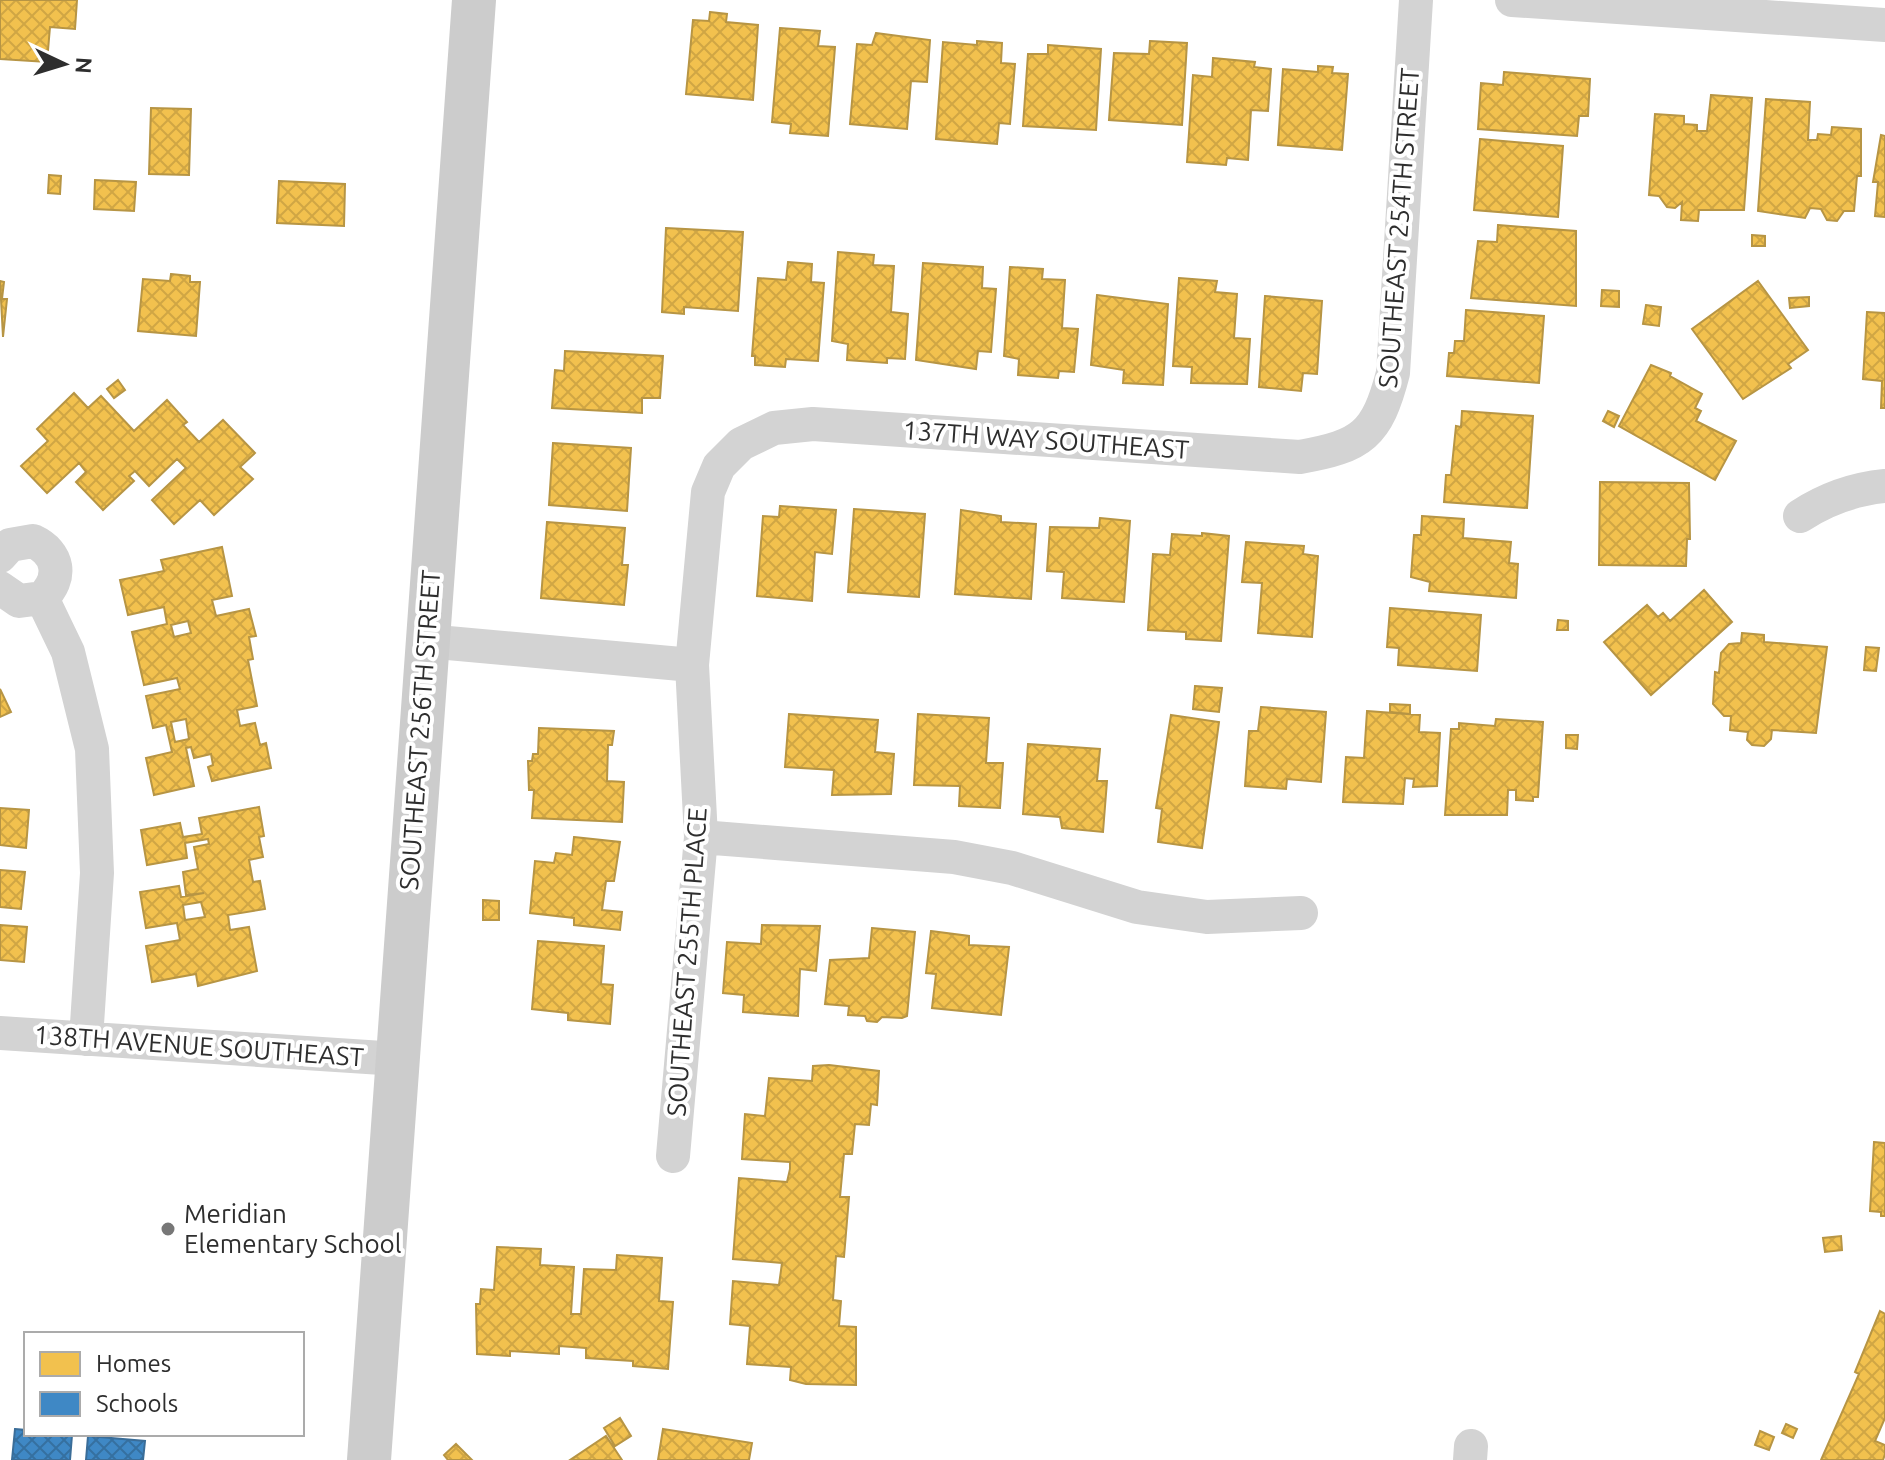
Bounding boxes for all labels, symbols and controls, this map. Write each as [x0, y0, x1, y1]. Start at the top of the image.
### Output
north arrow [24, 24, 104, 104]
text: N [71, 56, 97, 74]
street label: SOUTHEAST 254TH STREET [1373, 67, 1424, 389]
street label: 137TH WAY SOUTHEAST [902, 415, 1190, 464]
street label: SOUTHEAST 256TH STREET [394, 569, 445, 891]
street label: SOUTHEAST 255TH PLACE [661, 807, 712, 1117]
street label: 138TH AVENUE SOUTHEAST [33, 1020, 365, 1071]
place label: Meridian Elementary School [184, 1199, 402, 1258]
marker: Meridian Elementary School [159, 1220, 177, 1238]
legend [24, 1332, 304, 1436]
text: Homes [96, 1350, 171, 1377]
text: Schools [96, 1390, 178, 1417]

